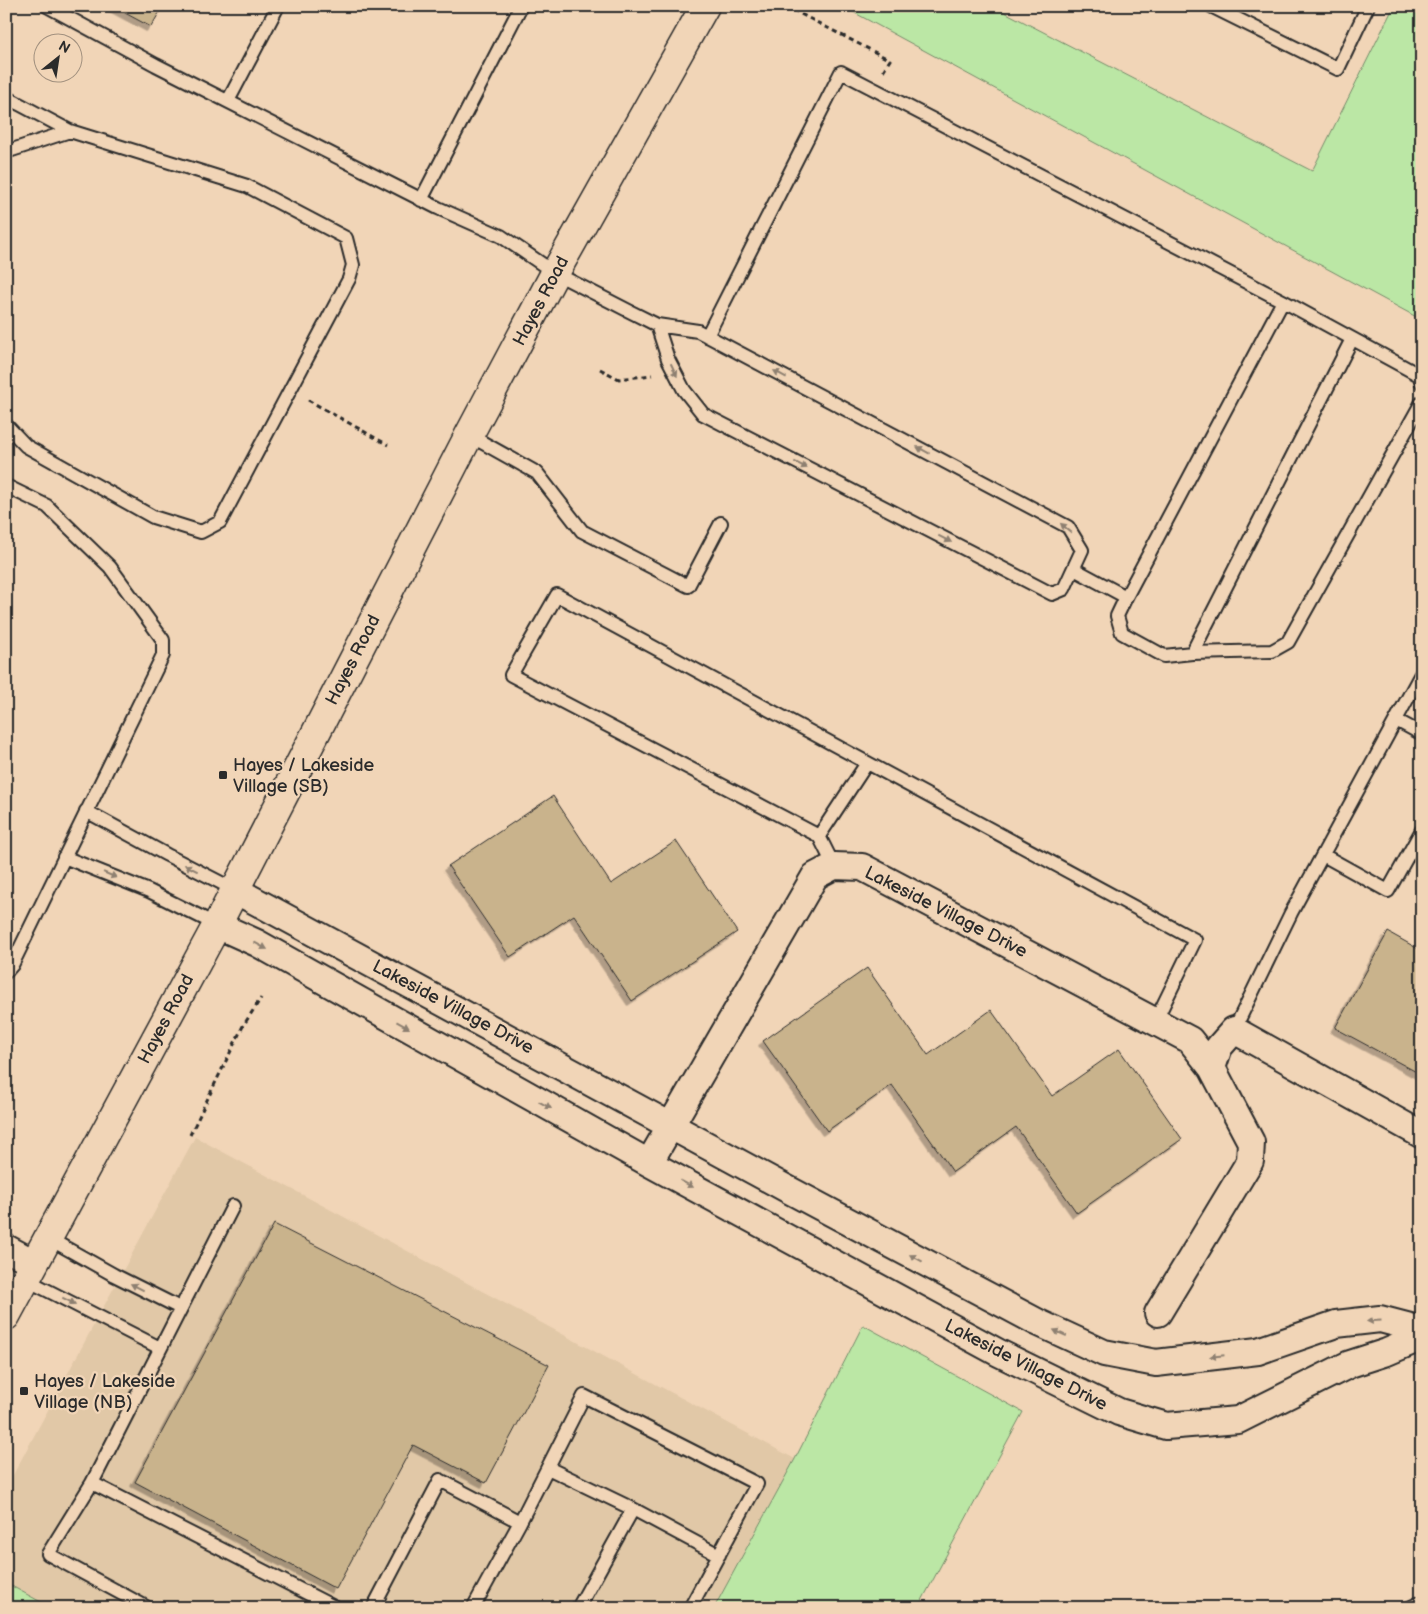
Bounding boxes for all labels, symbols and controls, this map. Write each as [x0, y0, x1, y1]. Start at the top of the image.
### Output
north arrow [32, 32, 82, 82]
text: N [55, 37, 73, 57]
street label: Hayes Road [509, 253, 573, 349]
one-way arrow [670, 363, 678, 378]
one-way arrow [773, 370, 787, 378]
one-way arrow [916, 446, 931, 454]
one-way arrow [793, 461, 808, 469]
one-way arrow [1059, 523, 1072, 533]
one-way arrow [938, 535, 952, 543]
street label: Hayes Road [321, 611, 385, 709]
place label: Hayes / Lakeside Village (SB) [233, 755, 374, 797]
marker: Hayes / Lakeside Village (SB) [217, 769, 229, 781]
street label: Lakeside Village Drive [861, 862, 1031, 962]
one-way arrow [184, 864, 199, 872]
one-way arrow [102, 872, 117, 880]
one-way arrow [254, 942, 268, 950]
street label: Lakeside Village Drive [369, 956, 537, 1059]
street label: Hayes Road [134, 971, 198, 1067]
one-way arrow [396, 1021, 410, 1030]
one-way arrow [538, 1100, 551, 1109]
one-way arrow [680, 1179, 693, 1188]
one-way arrow [909, 1253, 923, 1262]
one-way arrow [130, 1282, 144, 1290]
one-way arrow [62, 1297, 76, 1305]
street label: Lakeside Village Drive [941, 1315, 1111, 1415]
one-way arrow [1366, 1317, 1382, 1325]
one-way arrow [1053, 1328, 1067, 1336]
one-way arrow [1209, 1352, 1225, 1360]
place label: Hayes / Lakeside Village (NB) [34, 1371, 175, 1413]
marker: Hayes / Lakeside Village (NB) [18, 1385, 30, 1397]

